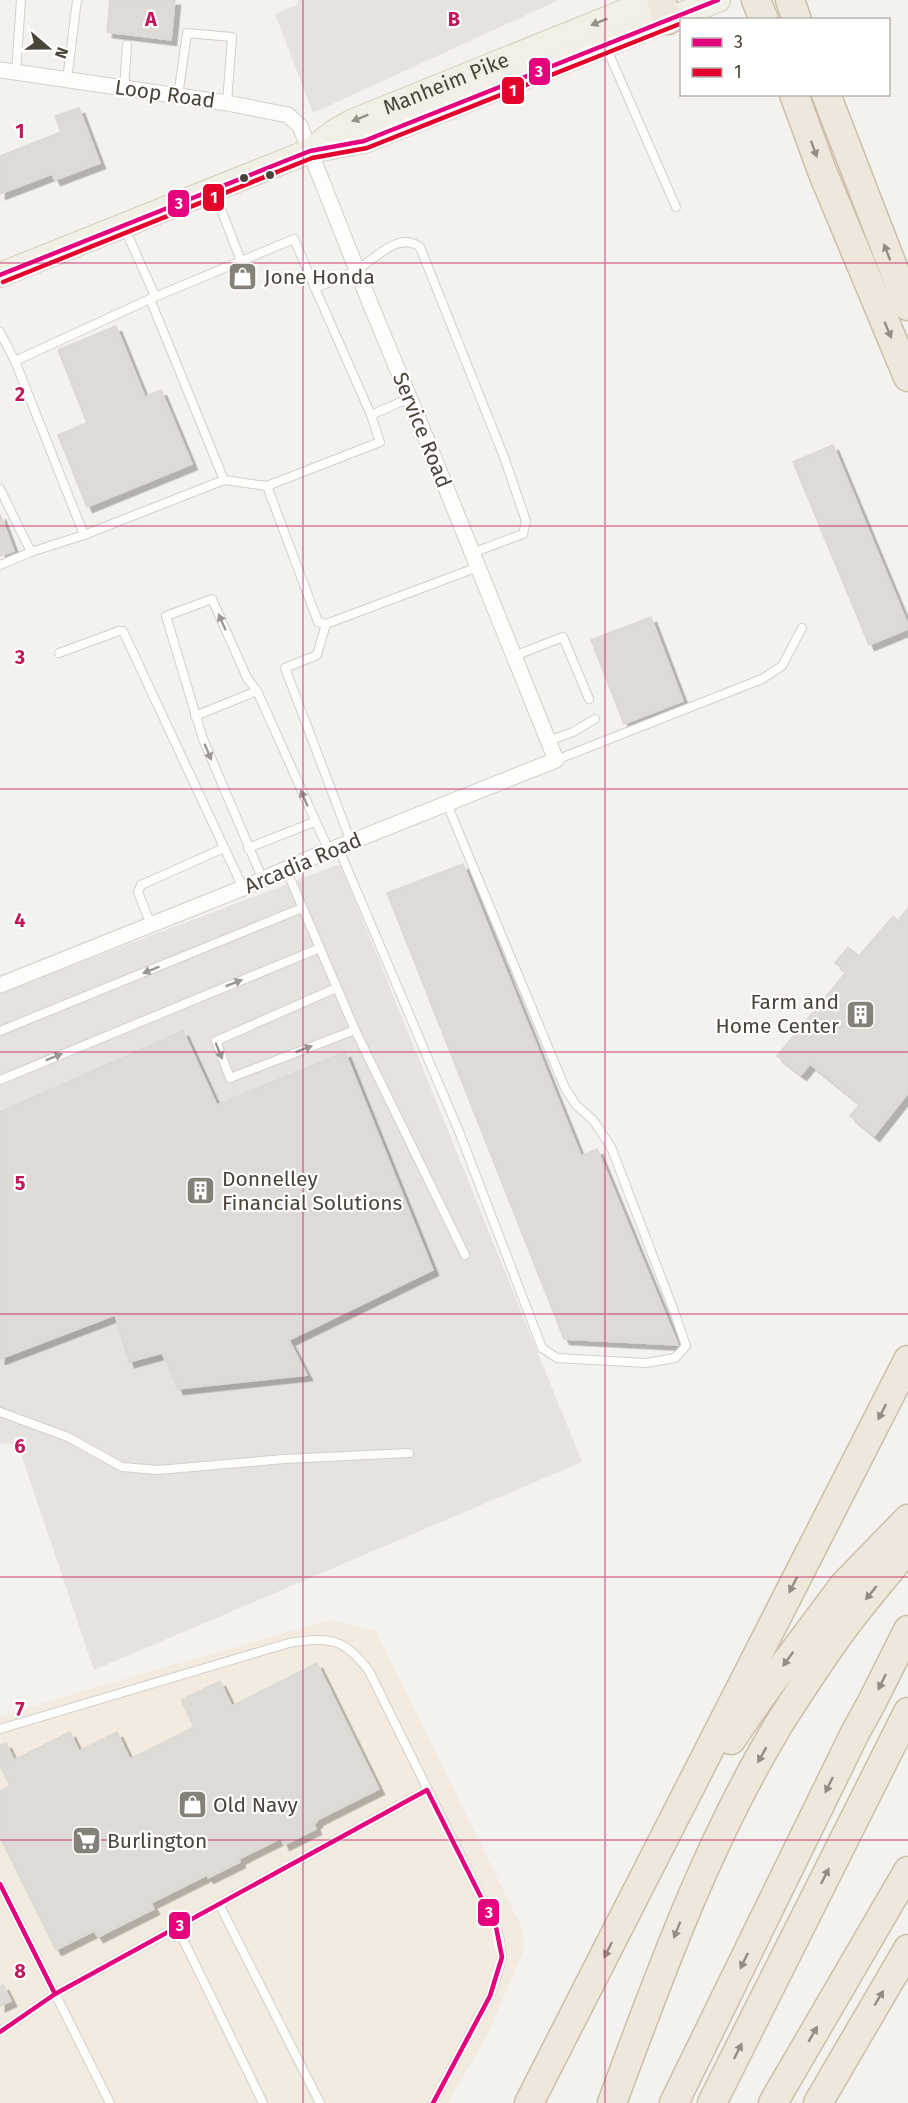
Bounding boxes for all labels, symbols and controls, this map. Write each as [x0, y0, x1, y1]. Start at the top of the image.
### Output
text: A [144, 7, 158, 31]
text: B [448, 7, 460, 31]
one-way arrow [590, 17, 608, 27]
north arrow [18, 18, 78, 78]
legend [680, 18, 890, 96]
text: 3 [734, 31, 743, 53]
text: N [51, 45, 72, 61]
street label: Manheim Pike [379, 47, 513, 121]
line badge: 3 [528, 57, 551, 86]
text: 1 [734, 61, 742, 83]
text: 3 [534, 62, 543, 81]
street label: Loop Road [113, 74, 217, 114]
line badge: 1 [501, 76, 525, 105]
text: 1 [509, 81, 517, 100]
one-way arrow [351, 114, 369, 124]
text: 1 [15, 119, 25, 143]
one-way arrow [810, 141, 820, 159]
unlabelled marker [264, 169, 276, 181]
unlabelled marker [238, 172, 250, 184]
line badge: 1 [202, 183, 225, 212]
text: 1 [210, 188, 218, 207]
line badge: 3 [167, 189, 190, 218]
text: 3 [174, 194, 183, 213]
one-way arrow [882, 242, 892, 260]
shop icon: Jone Honda [227, 261, 259, 293]
place label: Jone Honda [264, 264, 375, 290]
one-way arrow [883, 321, 893, 339]
street label: Service Road [387, 368, 457, 492]
text: 2 [15, 382, 25, 406]
one-way arrow [217, 613, 226, 631]
text: 3 [14, 645, 25, 669]
one-way arrow [204, 743, 213, 761]
one-way arrow [299, 789, 309, 807]
street label: Arcadia Road [241, 827, 365, 899]
text: 4 [14, 908, 26, 932]
one-way arrow [142, 966, 160, 975]
one-way arrow [226, 978, 244, 988]
place label: Farm and Home Center [716, 989, 839, 1039]
building icon: Farm and Home Center [844, 998, 876, 1030]
one-way arrow [215, 1042, 225, 1060]
one-way arrow [296, 1044, 314, 1054]
one-way arrow [45, 1052, 63, 1061]
place label: Donnelley Financial Solutions [222, 1166, 403, 1216]
text: 5 [15, 1171, 26, 1195]
building icon: Donnelley Financial Solutions [185, 1175, 217, 1207]
one-way arrow [877, 1403, 886, 1420]
text: 6 [14, 1434, 26, 1458]
one-way arrow [788, 1577, 798, 1594]
one-way arrow [865, 1585, 878, 1600]
one-way arrow [783, 1651, 795, 1666]
one-way arrow [878, 1673, 888, 1691]
text: 7 [15, 1697, 25, 1721]
one-way arrow [757, 1747, 767, 1764]
one-way arrow [825, 1777, 834, 1794]
shop icon: Old Navy [176, 1789, 208, 1821]
place label: Old Navy [213, 1792, 298, 1818]
supermarket icon: Burlington [70, 1825, 102, 1857]
place label: Burlington [107, 1828, 207, 1854]
one-way arrow [821, 1868, 830, 1885]
line badge: 3 [477, 1898, 500, 1927]
text: 3 [484, 1903, 493, 1922]
line badge: 3 [168, 1911, 191, 1940]
text: 3 [175, 1916, 184, 1935]
one-way arrow [672, 1921, 681, 1939]
one-way arrow [604, 1941, 613, 1958]
one-way arrow [740, 1952, 749, 1969]
text: 8 [14, 1959, 26, 1983]
one-way arrow [873, 1990, 884, 2006]
one-way arrow [808, 2026, 819, 2042]
one-way arrow [733, 2042, 743, 2059]

